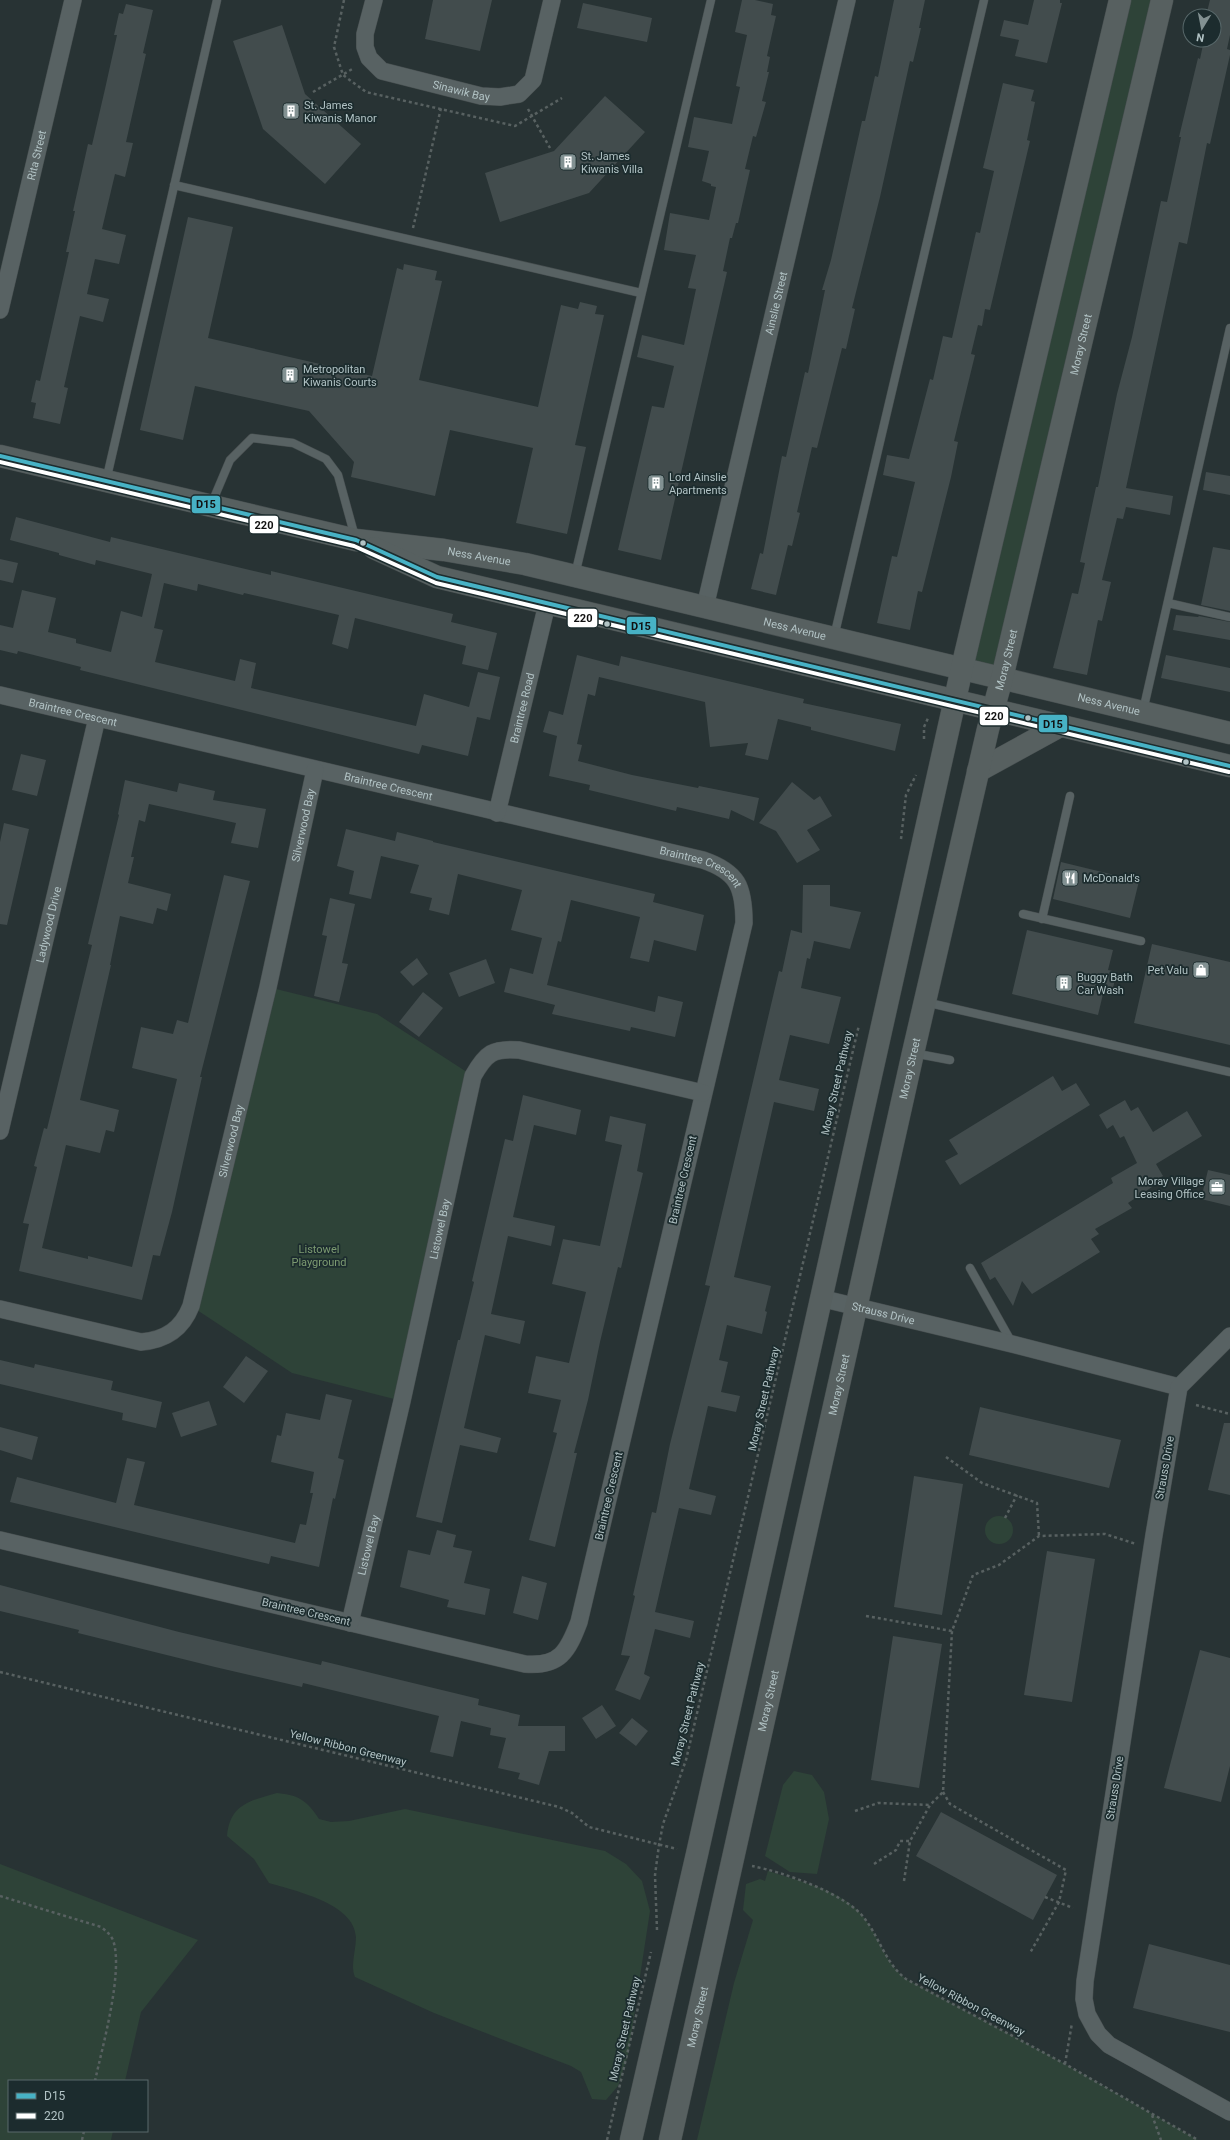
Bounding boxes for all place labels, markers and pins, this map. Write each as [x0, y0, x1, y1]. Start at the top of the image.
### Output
place label: St. James Kiwanis Manor [304, 99, 377, 125]
building icon: St. James Kiwanis Manor [281, 101, 301, 121]
place label: St. James Kiwanis Villa [581, 150, 643, 176]
building icon: St. James Kiwanis Villa [558, 152, 578, 172]
place label: Metropolitan Kiwanis Courts [303, 363, 377, 389]
building icon: Metropolitan Kiwanis Courts [280, 365, 300, 385]
place label: Lord Ainslie Apartments [669, 471, 727, 497]
building icon: Lord Ainslie Apartments [646, 473, 666, 493]
unlabelled marker [358, 538, 368, 548]
unlabelled marker [602, 619, 612, 629]
unlabelled marker [1023, 713, 1033, 723]
unlabelled marker [1181, 757, 1191, 767]
restaurant icon: McDonald's [1060, 868, 1080, 888]
place label: McDonald's [1083, 872, 1140, 885]
shop icon: Pet Valu [1191, 960, 1211, 980]
place label: Pet Valu [1147, 964, 1188, 977]
place label: Buggy Bath Car Wash [1077, 971, 1133, 997]
building icon: Buggy Bath Car Wash [1054, 973, 1074, 993]
place label: Moray Village Leasing Office [1134, 1175, 1204, 1201]
office icon: Moray Village Leasing Office [1207, 1177, 1227, 1197]

